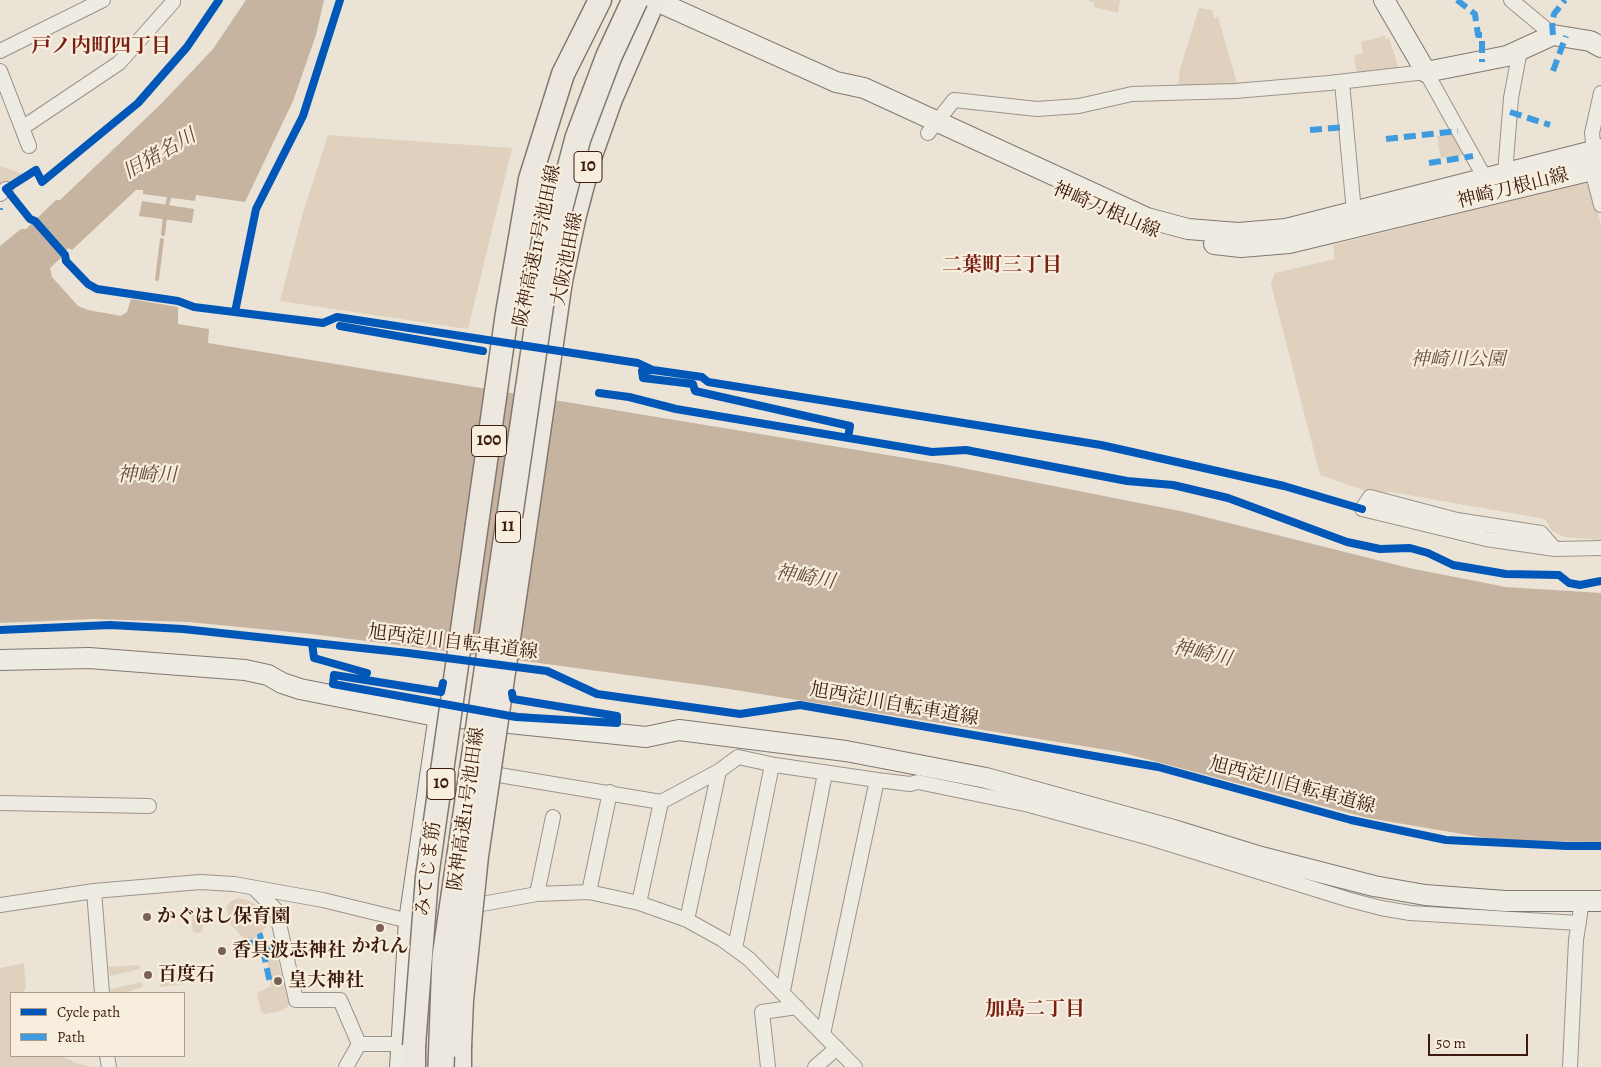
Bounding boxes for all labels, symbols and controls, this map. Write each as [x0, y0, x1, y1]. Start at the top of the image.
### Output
district label: 戸ノ内町四丁目 [31, 35, 171, 59]
water label: 旧猪名川 [119, 125, 201, 185]
road number: 10 [574, 152, 602, 182]
street label: 阪神高速11号池田線 [510, 163, 566, 329]
street label: 神崎刀根山線 [1455, 164, 1571, 214]
street label: 神崎刀根山線 [1049, 178, 1163, 244]
street label: 大阪池田線 [548, 210, 588, 308]
district label: 二葉町三丁目 [942, 254, 1062, 278]
park label: 神崎川公園 [1411, 349, 1505, 371]
road number: 100 [472, 426, 506, 456]
water label: 神崎川 [117, 464, 177, 488]
road number: 11 [496, 512, 520, 542]
water label: 神崎川 [773, 561, 837, 595]
street label: 旭西淀川自転車道線 [367, 621, 539, 665]
water label: 神崎川 [1170, 636, 1234, 672]
street label: 旭西淀川自転車道線 [808, 679, 980, 731]
street label: 阪神高速11号池田線 [444, 726, 490, 892]
street label: 旭西淀川自転車道線 [1206, 753, 1378, 819]
road number: 10 [427, 769, 455, 800]
street label: みてじま筋 [412, 820, 446, 918]
place label: かぐはし保育園 [157, 906, 290, 928]
marker: かぐはし保育園 [141, 911, 153, 923]
marker: かれん [374, 922, 386, 934]
place label: かれん [352, 936, 408, 958]
place label: 香具波志神社 [232, 940, 346, 962]
marker: 香具波志神社 [216, 945, 228, 957]
place label: 百度石 [158, 964, 215, 986]
marker: 百度石 [142, 969, 154, 981]
place label: 皇大神社 [288, 970, 364, 992]
marker: 皇大神社 [272, 975, 284, 987]
legend [10, 992, 185, 1057]
district label: 加島二丁目 [985, 998, 1085, 1022]
text: Cycle path [57, 1002, 120, 1022]
scale bar [1431, 1024, 1531, 1056]
text: Path [57, 1027, 85, 1047]
text: 50 m [1436, 1033, 1466, 1053]

